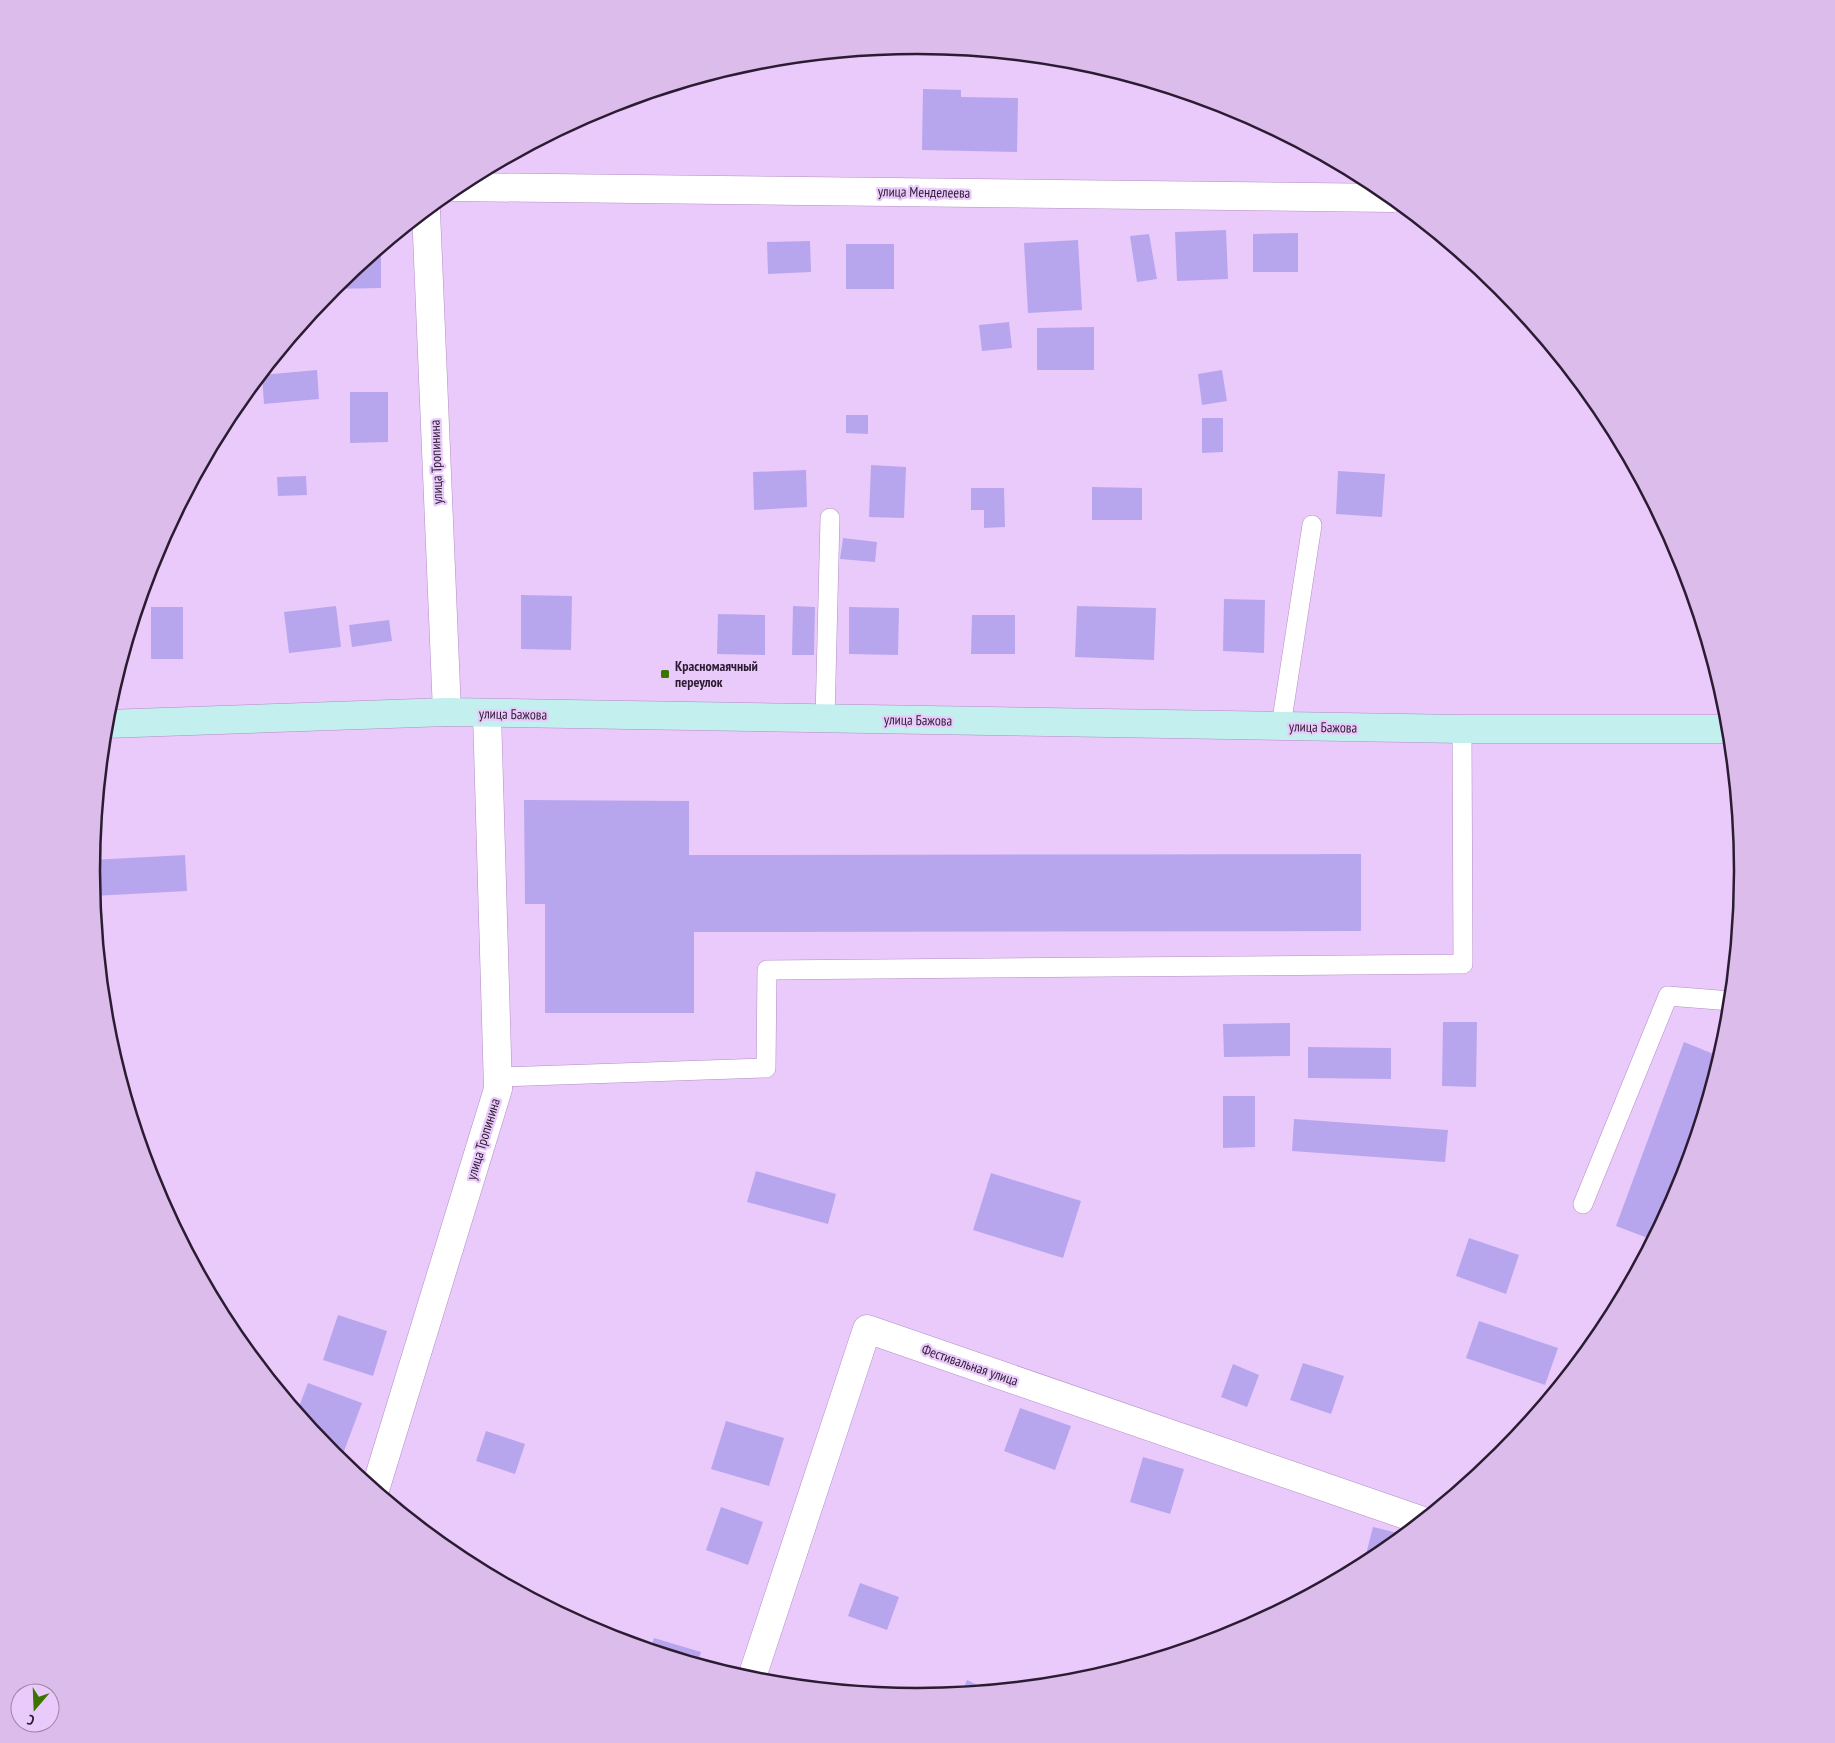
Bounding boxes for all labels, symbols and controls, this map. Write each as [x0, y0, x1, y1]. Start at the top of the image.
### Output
street label: улица Менделеева [878, 182, 970, 202]
street label: улица Тропинина [426, 419, 446, 505]
place label: Красномаячный переулок [675, 657, 758, 691]
marker: Красномаячный переулок [659, 668, 671, 680]
street label: улица Бажова [479, 704, 547, 724]
street label: улица Бажова [884, 710, 952, 730]
street label: улица Бажова [1289, 717, 1357, 737]
street label: улица Тропинина [462, 1096, 504, 1182]
street label: Фестивальная улица [919, 1340, 1021, 1390]
north arrow [10, 1683, 60, 1733]
text: С [24, 1711, 37, 1730]

